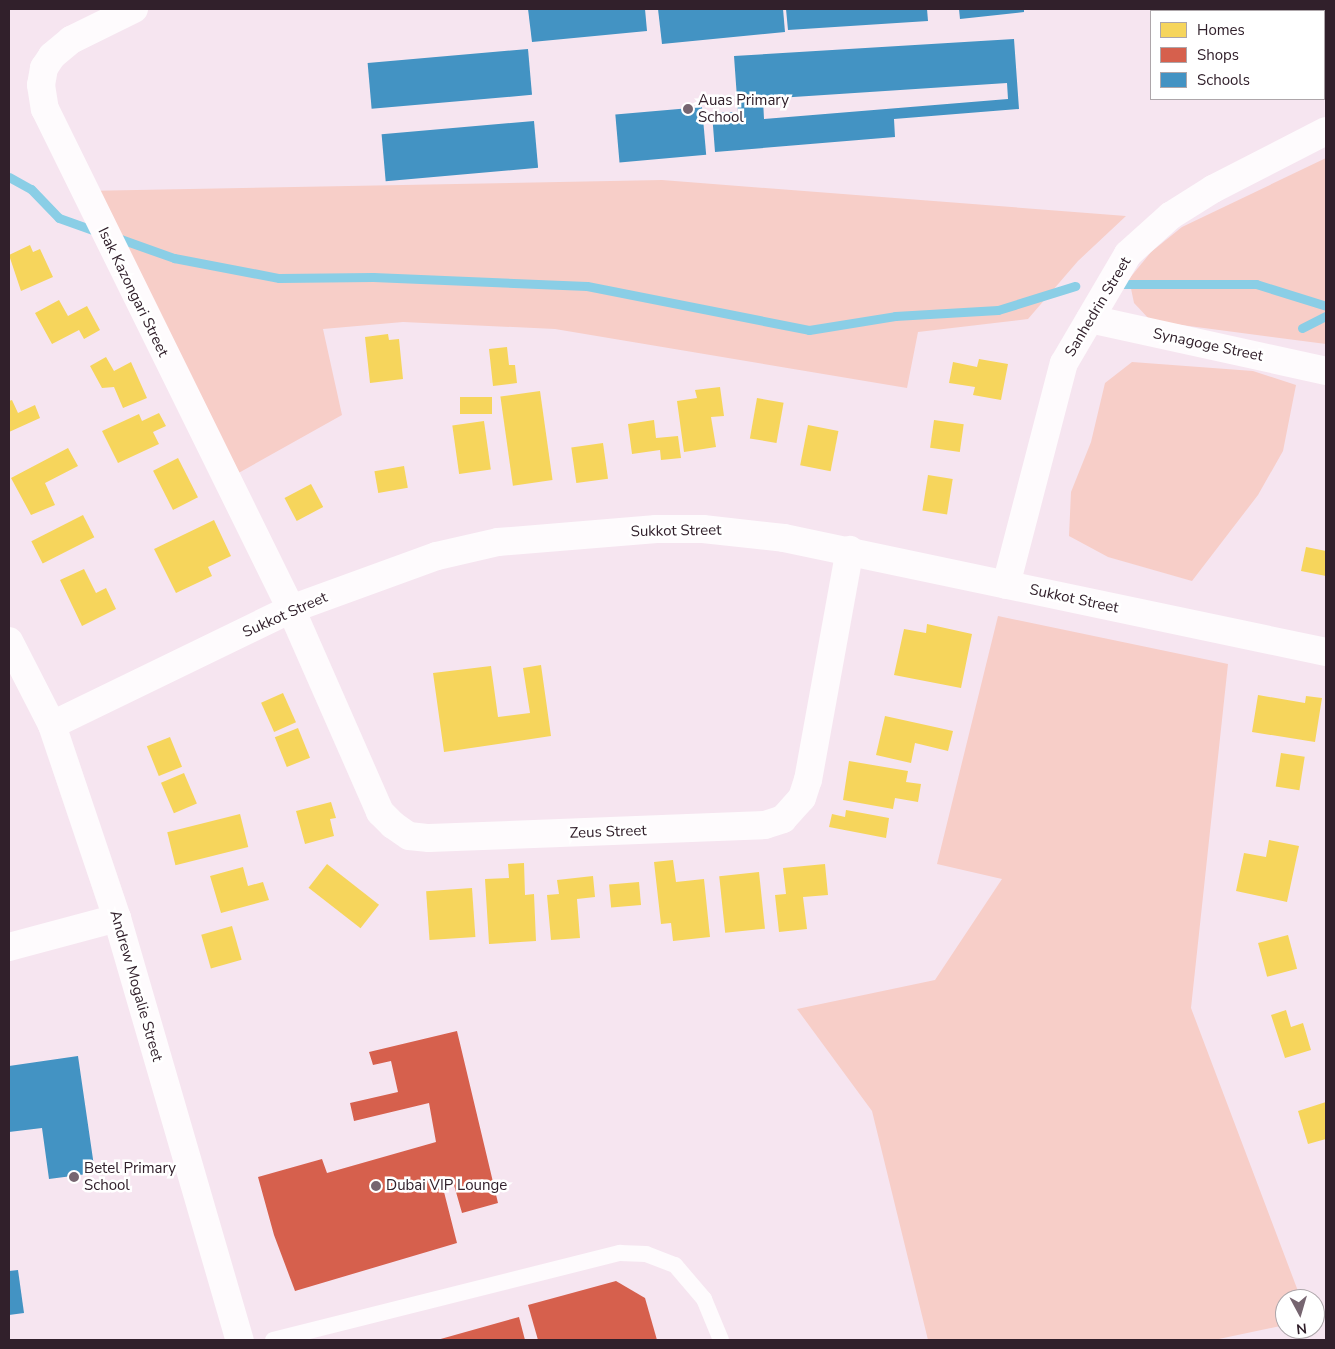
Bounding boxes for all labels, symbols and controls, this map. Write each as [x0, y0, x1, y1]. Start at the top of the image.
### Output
legend [1150, 10, 1325, 100]
text: Homes [1197, 20, 1245, 40]
text: Shops [1197, 45, 1239, 65]
text: Schools [1197, 70, 1250, 90]
place label: Auas Primary School [698, 91, 789, 126]
marker: Auas Primary School [682, 103, 694, 115]
street label: Isak Kazongari Street [94, 224, 172, 360]
street label: Sanhedrin Street [1061, 254, 1135, 360]
street label: Synagoge Street [1151, 325, 1265, 365]
street label: Sukkot Street [630, 521, 722, 541]
street label: Sukkot Street [1028, 581, 1120, 617]
street label: Sukkot Street [240, 588, 330, 642]
street label: Zeus Street [569, 822, 647, 842]
street label: Andrew Mogalie Street [106, 908, 166, 1064]
place label: Betel Primary School [84, 1159, 176, 1194]
marker: Betel Primary School [68, 1171, 80, 1183]
place label: Dubai VIP Lounge [386, 1177, 507, 1195]
marker: Dubai VIP Lounge [370, 1180, 382, 1192]
north arrow [1275, 1289, 1325, 1339]
text: N [1295, 1318, 1308, 1338]

